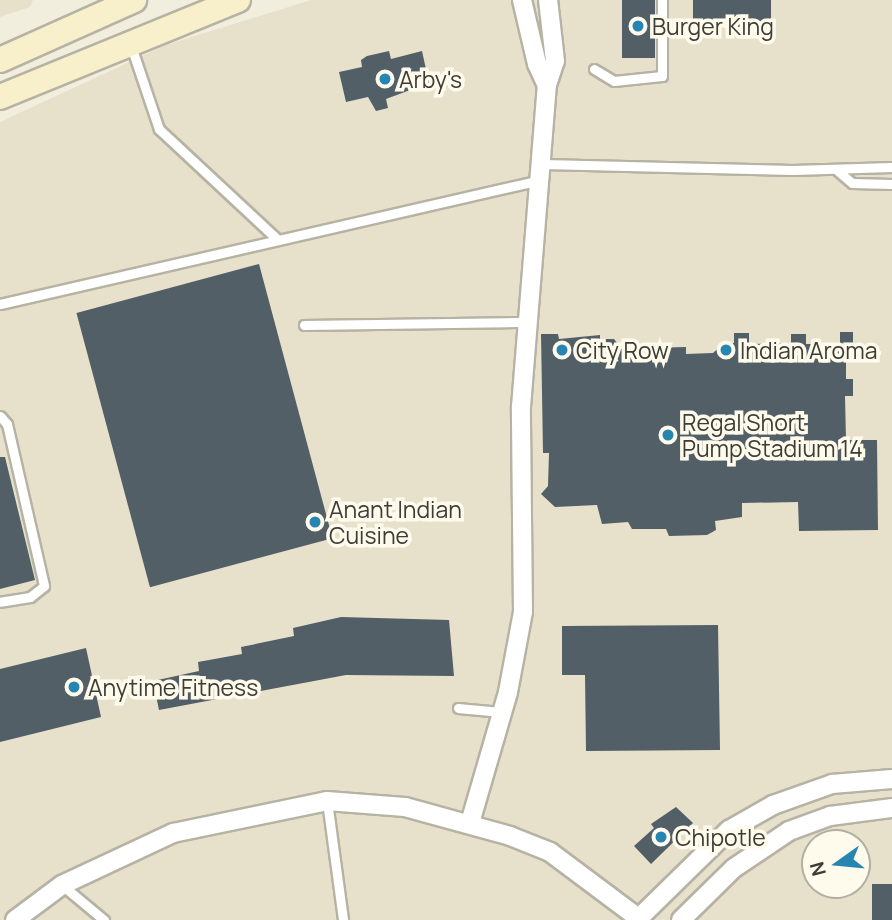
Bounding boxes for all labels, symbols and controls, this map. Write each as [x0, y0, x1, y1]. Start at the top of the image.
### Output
place label: Burger King [652, 12, 774, 40]
marker: Burger King [630, 18, 646, 34]
place label: Arby's [399, 65, 462, 93]
marker: Arby's [377, 71, 393, 87]
place label: City Row [576, 336, 669, 364]
place label: Indian Aroma [740, 336, 878, 364]
marker: City Row [554, 342, 570, 358]
marker: Indian Aroma [718, 342, 734, 358]
place label: Regal Short Pump Stadium 14 [682, 408, 863, 462]
marker: Regal Short Pump Stadium 14 [660, 427, 676, 443]
place label: Anant Indian Cuisine [329, 495, 462, 549]
marker: Anant Indian Cuisine [307, 514, 323, 530]
place label: Anytime Fitness [88, 673, 258, 701]
marker: Anytime Fitness [66, 679, 82, 695]
place label: Chipotle [675, 823, 766, 851]
marker: Chipotle [653, 829, 669, 845]
north arrow [801, 829, 871, 899]
text: N [803, 859, 832, 879]

